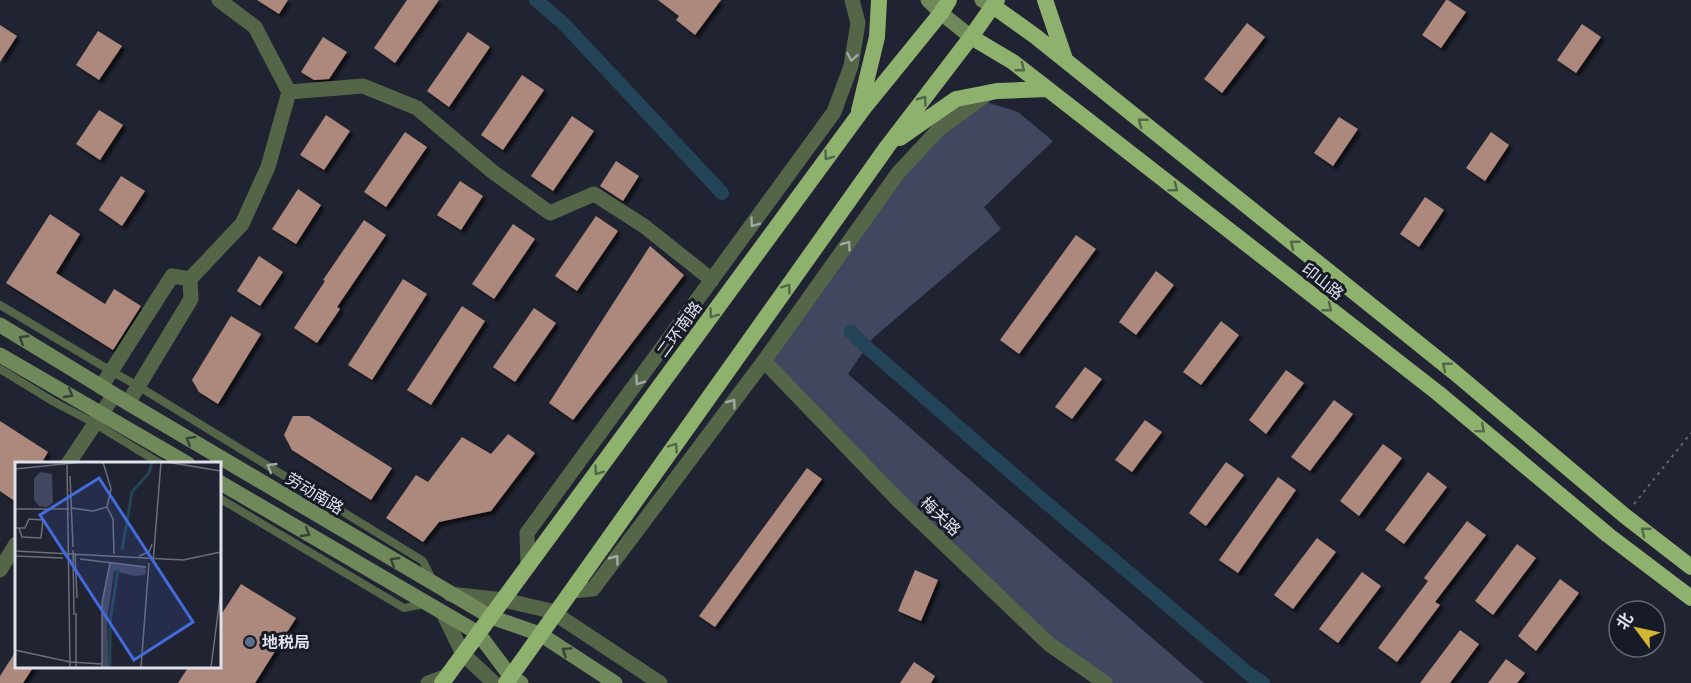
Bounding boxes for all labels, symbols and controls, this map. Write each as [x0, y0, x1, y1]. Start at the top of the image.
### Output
one-way arrow [847, 53, 859, 62]
one-way arrow [1014, 61, 1025, 72]
one-way arrow [916, 96, 927, 107]
one-way arrow [1138, 118, 1149, 129]
one-way arrow [825, 150, 836, 161]
one-way arrow [1168, 181, 1179, 192]
one-way arrow [750, 217, 761, 228]
one-way arrow [1290, 240, 1301, 251]
one-way arrow [840, 241, 851, 252]
street label: 印山路 [1299, 260, 1347, 303]
one-way arrow [779, 283, 790, 294]
street label: 二环南路 [654, 298, 705, 360]
one-way arrow [1321, 301, 1332, 312]
one-way arrow [709, 307, 720, 318]
one-way arrow [19, 335, 29, 347]
one-way arrow [1442, 362, 1453, 373]
one-way arrow [635, 374, 646, 385]
one-way arrow [63, 387, 73, 399]
one-way arrow [725, 398, 736, 409]
one-way arrow [1474, 422, 1485, 433]
one-way arrow [186, 436, 196, 447]
one-way arrow [667, 442, 678, 453]
inset map [15, 462, 220, 668]
one-way arrow [267, 463, 277, 475]
one-way arrow [594, 464, 605, 475]
street label: 劳动南路 [283, 470, 347, 517]
street label: 梅关路 [917, 494, 964, 539]
one-way arrow [300, 525, 310, 537]
one-way arrow [1640, 528, 1651, 539]
one-way arrow [608, 554, 619, 565]
one-way arrow [390, 556, 400, 568]
north arrow [1607, 599, 1667, 659]
text: 北 [1613, 610, 1636, 632]
place label: 地税局 [262, 634, 310, 651]
marker: 地税局 [243, 635, 257, 649]
one-way arrow [562, 646, 572, 658]

